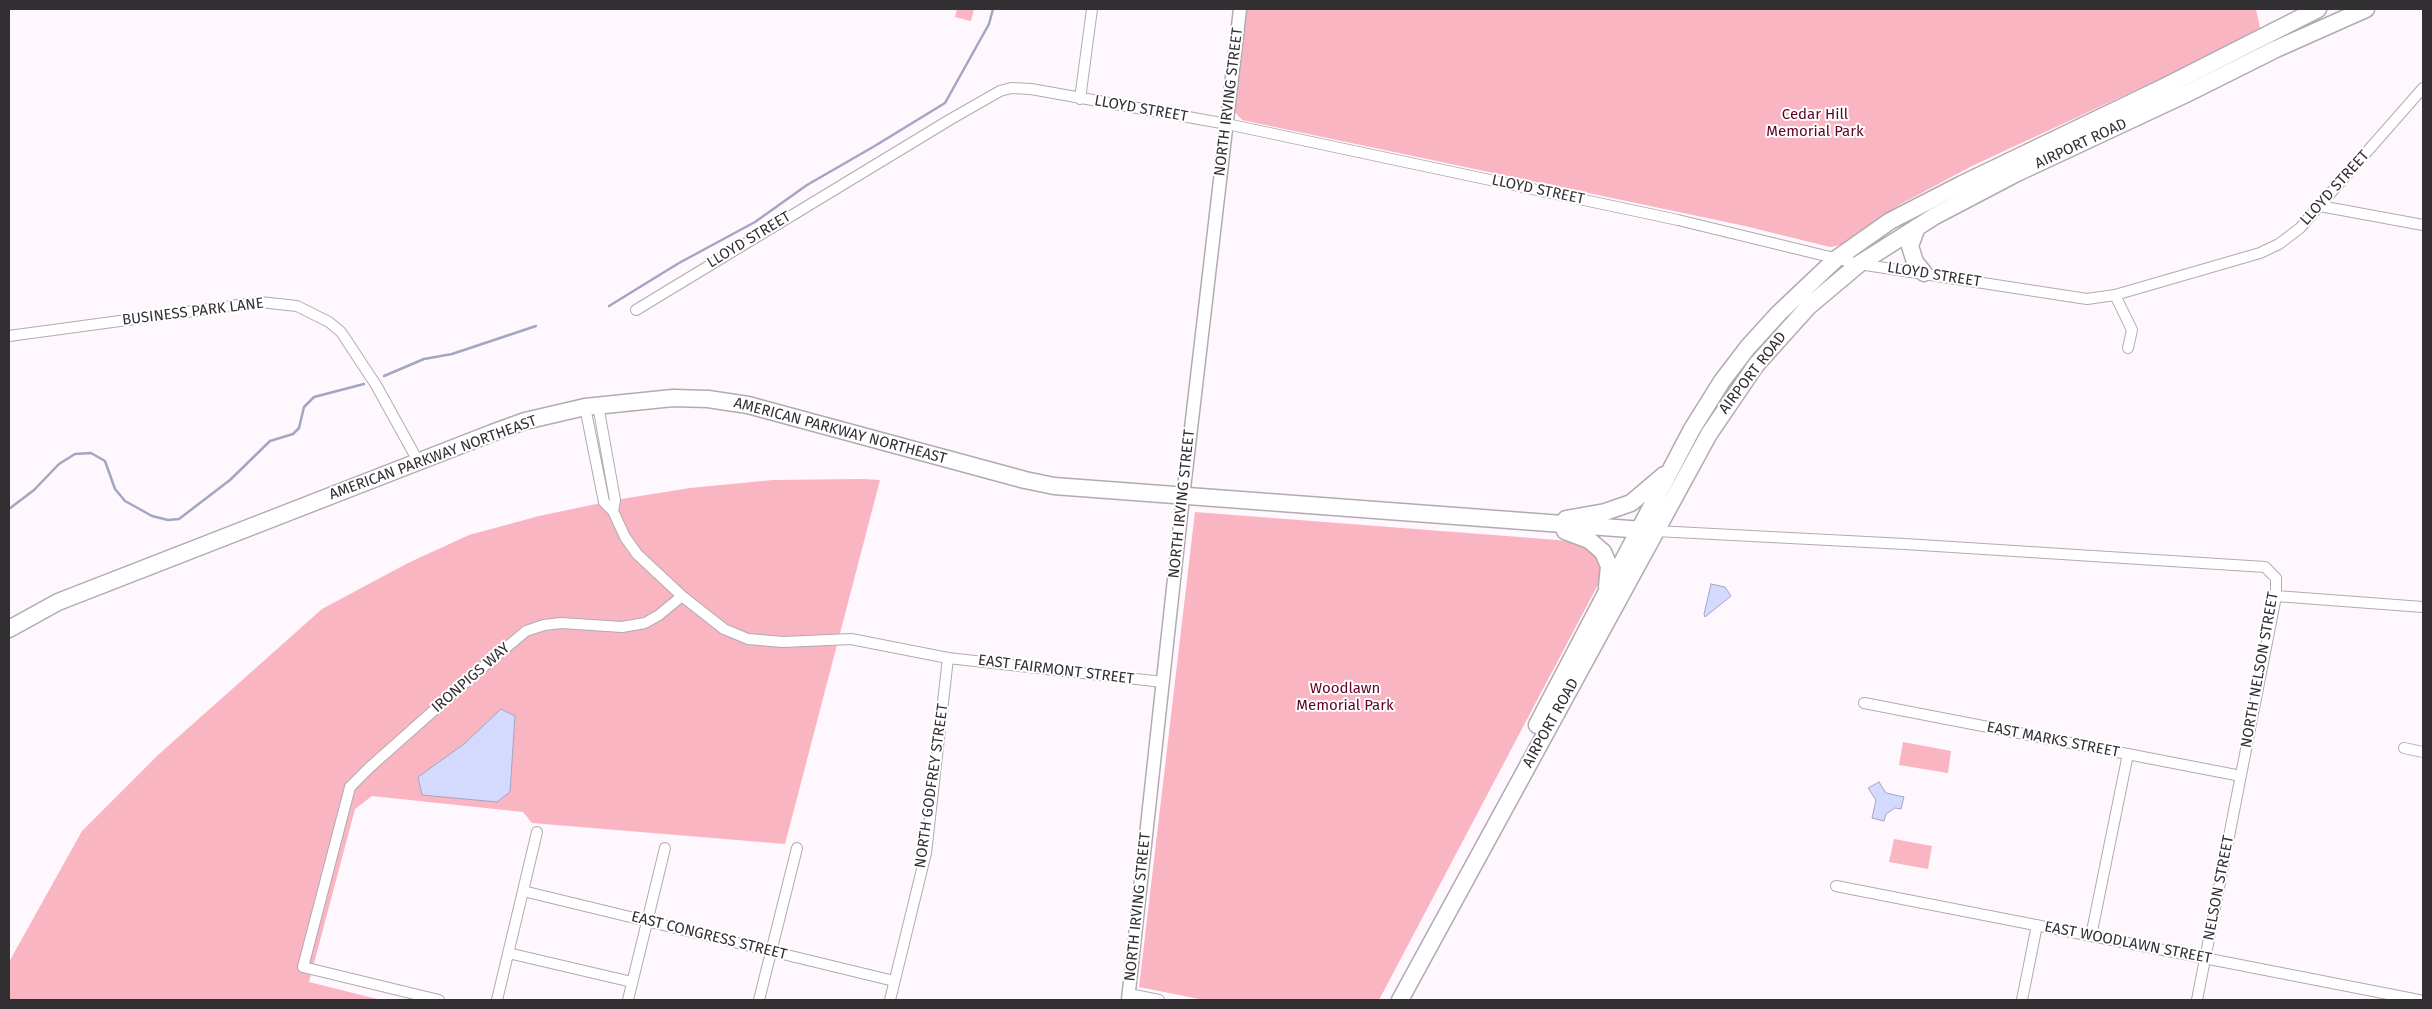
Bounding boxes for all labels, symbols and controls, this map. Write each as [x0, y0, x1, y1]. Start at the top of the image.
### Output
street label: NORTH IRVING STREET [1211, 27, 1247, 177]
street label: LLOYD STREET [1093, 92, 1189, 126]
park label: Cedar Hill Memorial Park [1766, 106, 1864, 141]
street label: AIRPORT ROAD [2032, 115, 2130, 173]
street label: LLOYD STREET [2297, 147, 2373, 229]
street label: LLOYD STREET [1490, 171, 1586, 209]
street label: LLOYD STREET [704, 208, 794, 272]
street label: LLOYD STREET [1886, 259, 1982, 291]
street label: BUSINESS PARK LANE [121, 294, 265, 330]
street label: AIRPORT ROAD [1715, 328, 1791, 418]
street label: AMERICAN PARKWAY NORTHEAST [732, 394, 948, 468]
street label: AMERICAN PARKWAY NORTHEAST [327, 412, 539, 504]
street label: NORTH IRVING STREET [1165, 429, 1199, 579]
street label: NORTH NELSON STREET [2237, 591, 2283, 749]
street label: IRONPIGS WAY [428, 639, 514, 717]
street label: EAST FAIRMONT STREET [977, 651, 1135, 689]
street label: AIRPORT ROAD [1519, 675, 1583, 771]
park label: Woodlawn Memorial Park [1296, 680, 1394, 715]
street label: NORTH GODFREY STREET [912, 703, 952, 869]
street label: EAST MARKS STREET [1985, 718, 2121, 762]
street label: NORTH IRVING STREET [1121, 832, 1155, 982]
street label: NELSON STREET [2200, 834, 2238, 942]
street label: EAST CONGRESS STREET [629, 908, 789, 964]
street label: EAST WOODLAWN STREET [2043, 918, 2213, 968]

